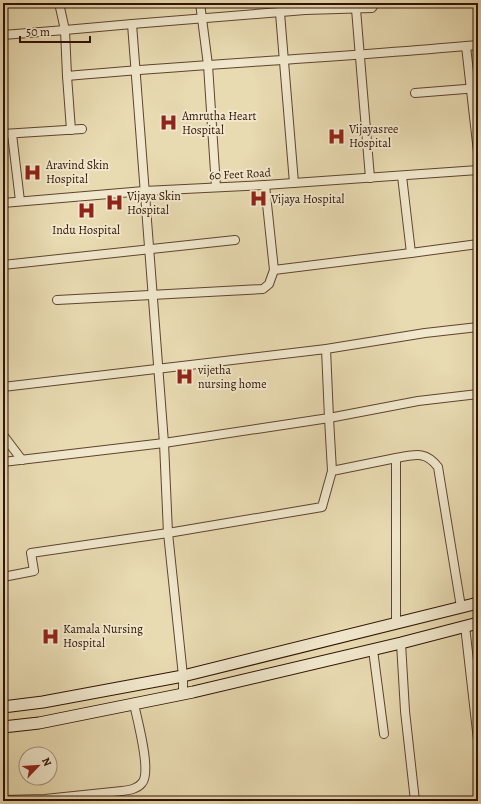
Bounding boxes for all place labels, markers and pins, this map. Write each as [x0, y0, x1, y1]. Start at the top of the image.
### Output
place label: Amrutha Heart Hospital [181, 108, 257, 138]
hospital icon: Amrutha Heart Hospital [159, 113, 179, 133]
place label: Vijayasree Hospital [348, 121, 398, 151]
hospital icon: Vijayasree Hospital [326, 126, 346, 146]
place label: Aravind Skin Hospital [45, 157, 109, 187]
hospital icon: Aravind Skin Hospital [23, 162, 43, 182]
place label: Vijaya Skin Hospital [126, 188, 181, 218]
hospital icon: Vijaya Hospital [248, 189, 268, 209]
place label: Vijaya Hospital [270, 191, 345, 207]
hospital icon: Vijaya Skin Hospital [104, 193, 124, 213]
hospital icon: Indu Hospital [76, 201, 96, 221]
place label: Indu Hospital [52, 222, 120, 238]
place label: vijetha nursing home [197, 362, 267, 392]
hospital icon: vijetha nursing home [175, 367, 195, 387]
place label: Kamala Nursing Hospital [63, 621, 143, 651]
hospital icon: Kamala Nursing Hospital [40, 626, 60, 646]

